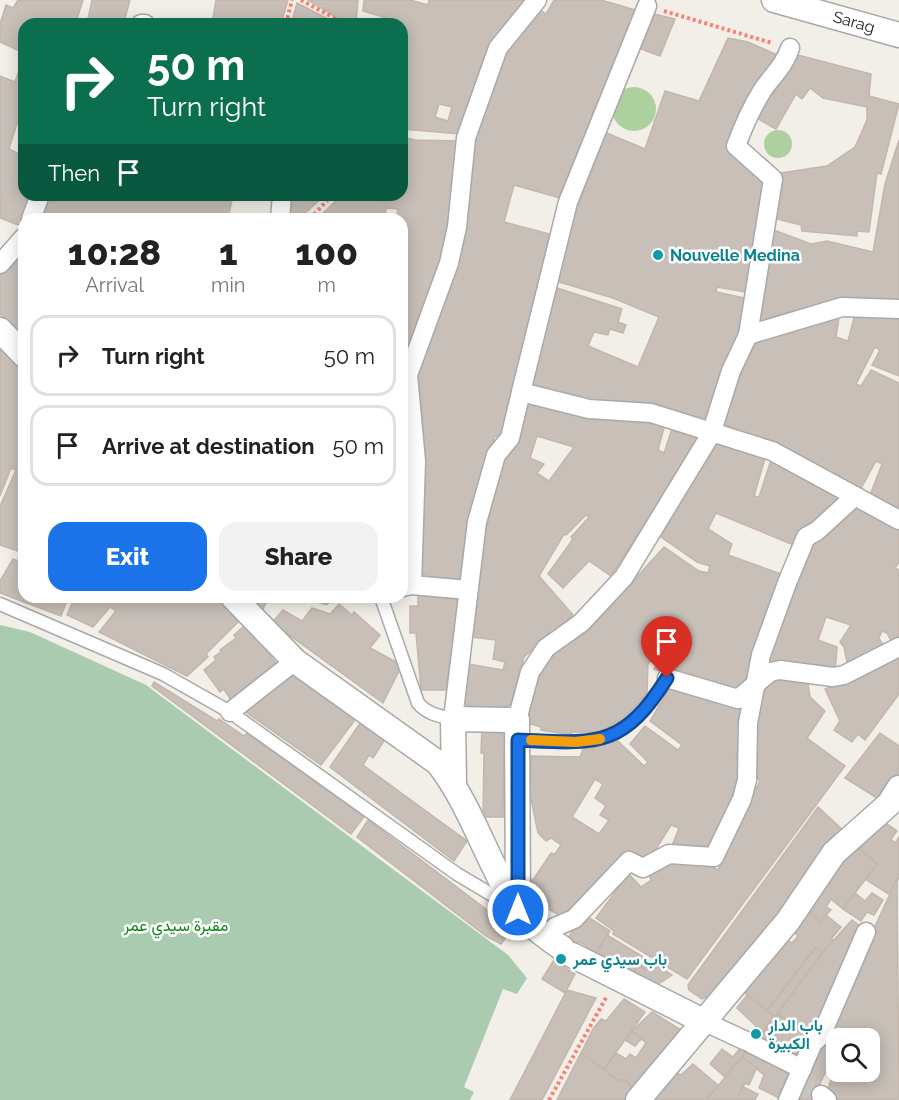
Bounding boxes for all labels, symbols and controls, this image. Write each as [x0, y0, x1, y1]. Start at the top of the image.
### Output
street label: Sarag [831, 7, 877, 37]
text: 50 m [147, 41, 245, 90]
icon: right [48, 42, 126, 120]
text: Turn right [147, 91, 266, 122]
icon: arrive [112, 156, 145, 189]
text: Then [48, 160, 100, 186]
text: 10:28 [68, 231, 161, 273]
text: 1 [219, 231, 238, 273]
text: 100 [295, 231, 358, 273]
place label: Nouvelle Medina [670, 246, 800, 265]
marker: Nouvelle Medina [651, 248, 665, 262]
text: Arrival [85, 273, 144, 297]
text: min [211, 273, 245, 297]
text: m [318, 273, 336, 297]
icon: right [51, 339, 84, 372]
text: Turn right [102, 343, 205, 369]
text: 50 m [324, 343, 375, 369]
icon: arrive [51, 429, 84, 462]
text: Arrive at destination [102, 433, 315, 459]
text: 50 m [333, 433, 384, 459]
button: Exit [48, 522, 207, 591]
button: Share [219, 522, 378, 591]
pin [641, 616, 692, 678]
icon: arrive [650, 625, 683, 658]
position arrow [486, 878, 550, 942]
park label: مقبرة سيدي عمر [123, 916, 228, 939]
place label: باب سيدي عمر [572, 950, 667, 973]
marker: باب سيدي عمر [554, 952, 568, 966]
place label: باب الدار الكبيرة [767, 1016, 823, 1054]
marker: باب الدار الكبيرة [749, 1027, 763, 1041]
map controls [826, 1028, 880, 1082]
button: search [826, 1028, 880, 1082]

